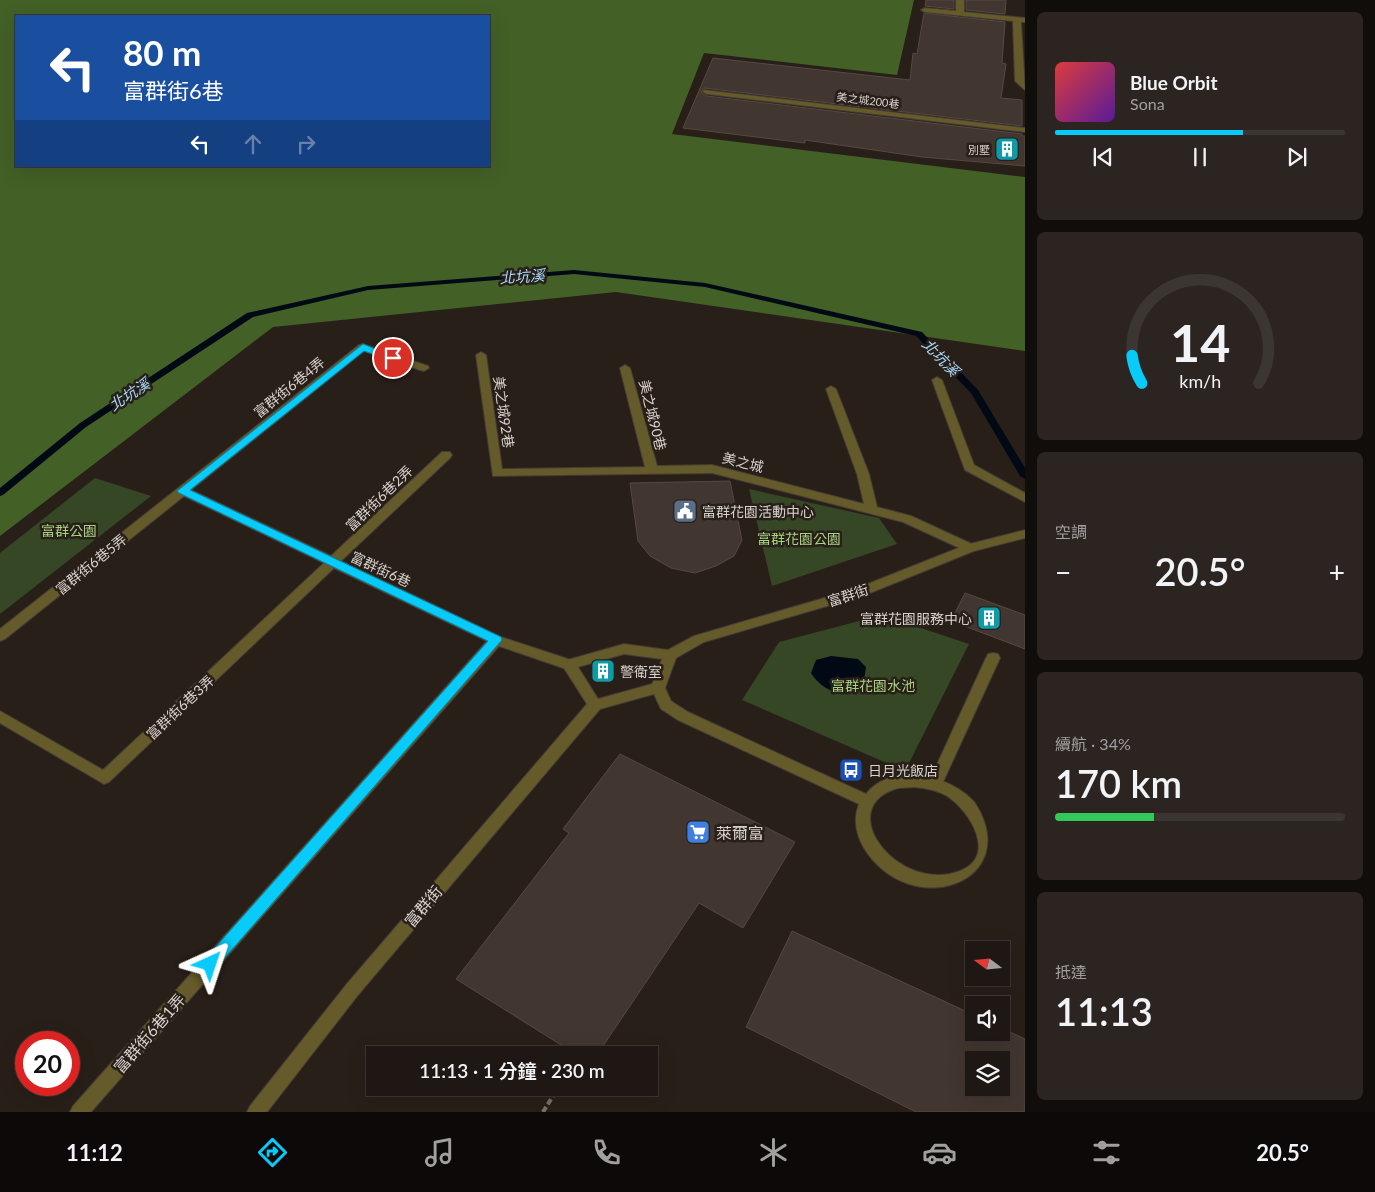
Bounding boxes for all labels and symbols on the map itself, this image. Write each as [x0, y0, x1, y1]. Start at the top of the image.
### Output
street label: 美之城200巷 [836, 90, 900, 110]
building icon: 別墅 [994, 136, 1020, 162]
place label: 別墅 [968, 143, 990, 156]
water label: 北坑溪 [499, 265, 547, 287]
water label: 北坑溪 [919, 335, 964, 381]
pin [372, 337, 414, 379]
street label: 富群街6巷4弄 [250, 353, 328, 421]
water label: 北坑溪 [105, 373, 154, 414]
street label: 美之城92巷 [491, 375, 517, 449]
street label: 美之城90巷 [636, 378, 670, 452]
street label: 美之城 [721, 449, 765, 475]
street label: 富群街6巷2弄 [342, 462, 416, 534]
public building icon: 富群花園活動中心 [672, 498, 698, 524]
place label: 富群花園活動中心 [702, 503, 814, 520]
park label: 富群公園 [41, 522, 97, 539]
street label: 富群街6巷5弄 [52, 530, 130, 598]
park label: 富群花園公園 [757, 530, 841, 547]
street label: 富群街6巷 [348, 548, 414, 590]
street label: 富群街 [825, 580, 871, 610]
building icon: 富群花園服務中心 [976, 605, 1002, 631]
place label: 富群花園服務中心 [860, 610, 972, 627]
building icon: 警衛室 [590, 658, 616, 684]
place label: 警衛室 [620, 663, 662, 680]
street label: 富群街6巷3弄 [143, 671, 217, 743]
park label: 富群花園水池 [831, 677, 915, 694]
bus stop icon: 日月光飯店 [838, 757, 864, 783]
place label: 日月光飯店 [868, 762, 938, 779]
supermarket icon: 萊爾富 [685, 819, 711, 845]
place label: 萊爾富 [716, 823, 764, 842]
street label: 富群街 [400, 882, 446, 930]
position arrow [183, 937, 235, 989]
north arrow [965, 941, 1010, 986]
street label: 富群街6巷1弄 [109, 990, 189, 1076]
speed limit sign: 20 [15, 1031, 80, 1096]

